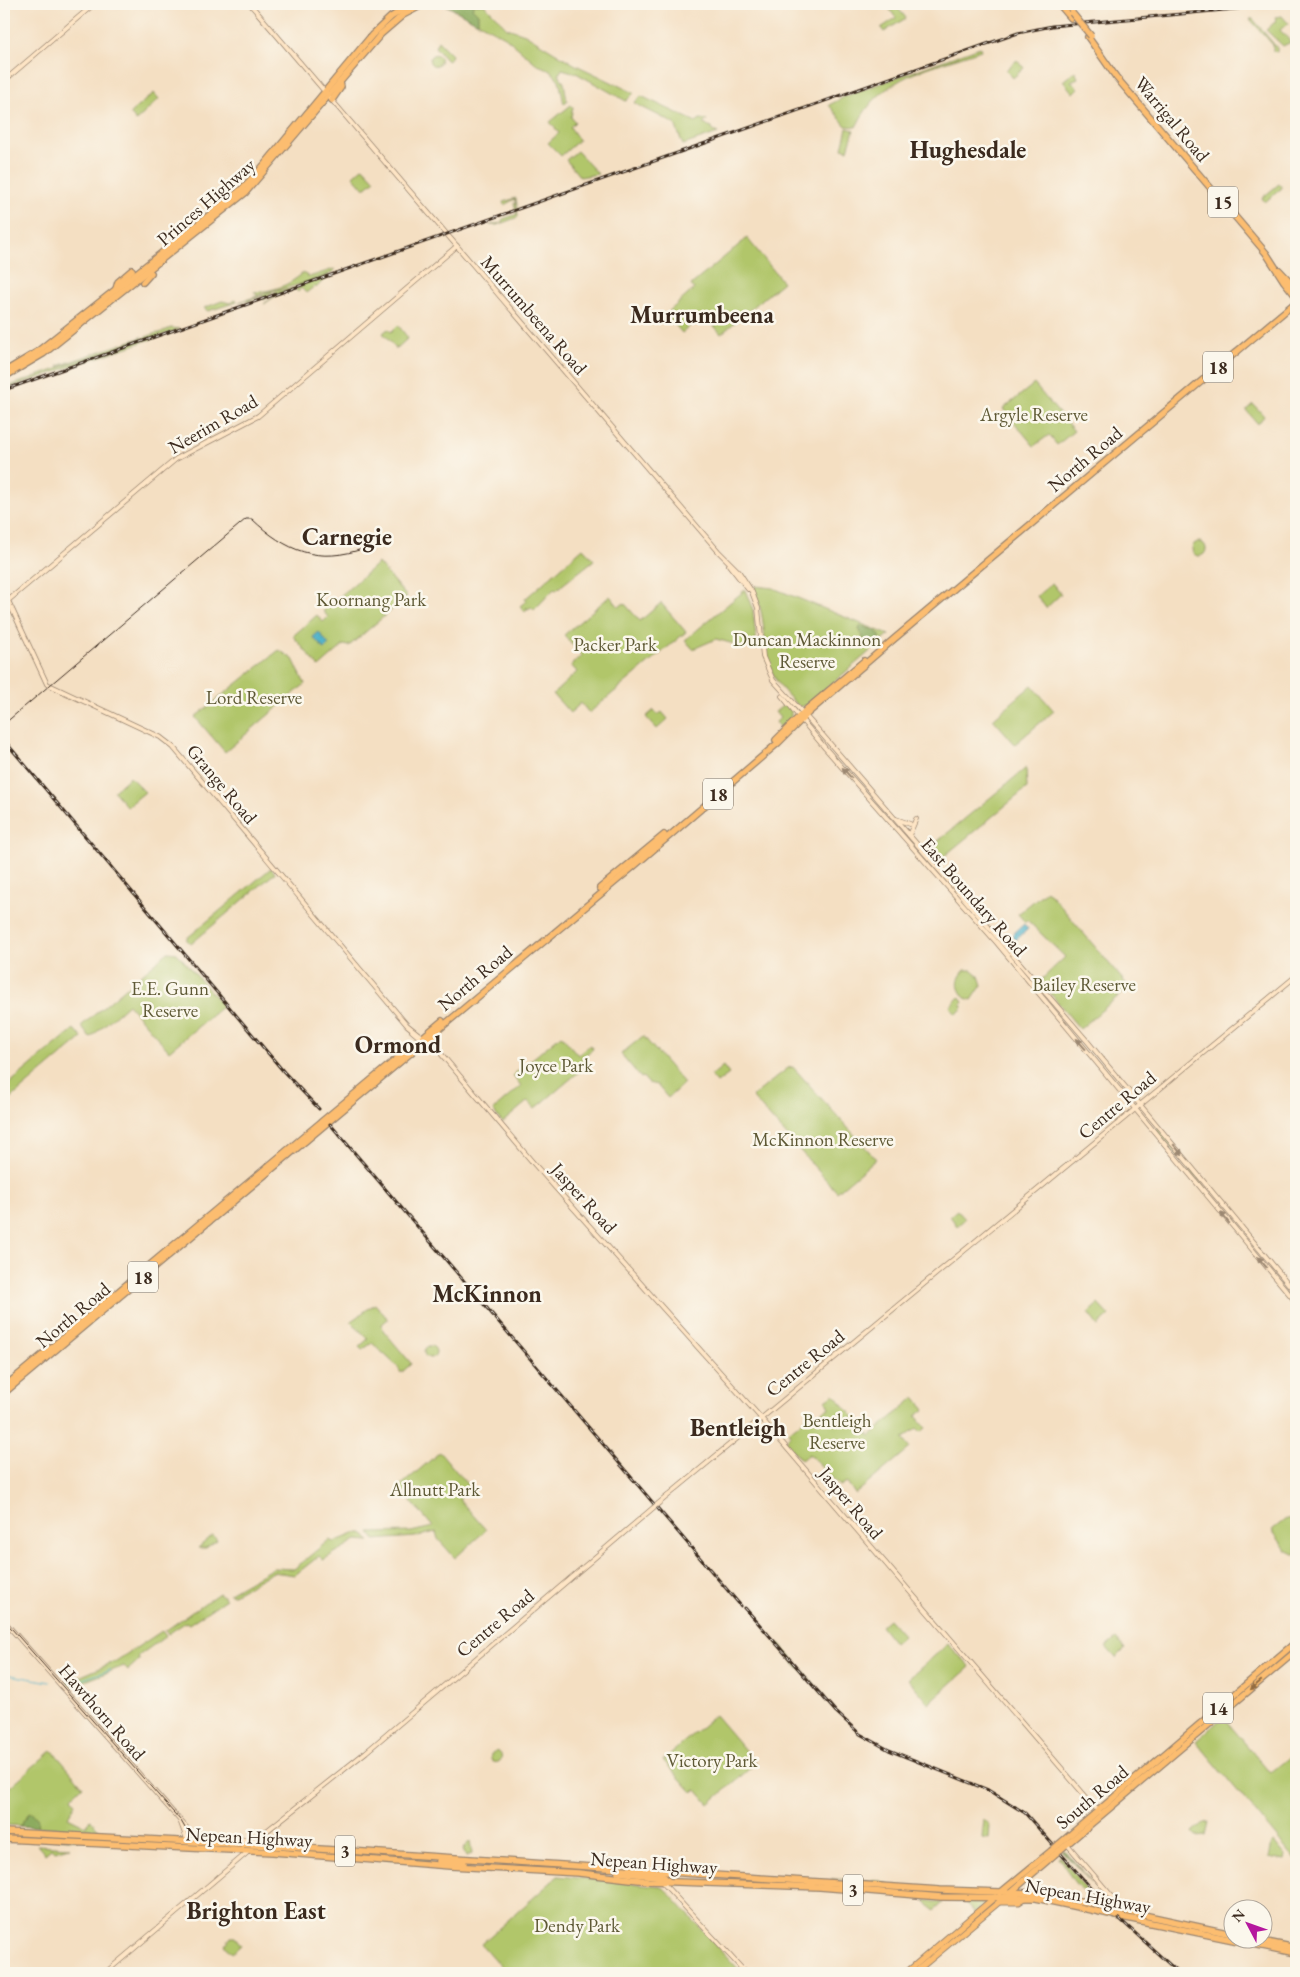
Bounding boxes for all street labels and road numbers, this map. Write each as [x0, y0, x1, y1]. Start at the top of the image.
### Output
street label: Warrigal Road [1129, 71, 1215, 167]
street label: Princes Highway [152, 152, 261, 252]
road number: 15 [1208, 186, 1238, 218]
street label: Murrumbeena Road [475, 250, 593, 380]
road number: 18 [1203, 352, 1233, 382]
street label: Neerim Road [164, 388, 262, 460]
street label: North Road [1042, 420, 1128, 498]
street label: Grange Road [181, 739, 263, 829]
road number: 18 [703, 779, 733, 810]
street label: East Boundary Road [915, 832, 1033, 962]
street label: North Road [432, 939, 518, 1017]
street label: Centre Road [1073, 1065, 1161, 1145]
street label: Jasper Road [544, 1156, 623, 1239]
road number: 18 [128, 1262, 158, 1292]
street label: North Road [30, 1276, 116, 1354]
street label: Centre Road [761, 1323, 850, 1402]
street label: Jasper Road [812, 1460, 889, 1545]
street label: Centre Road [451, 1583, 539, 1663]
street label: Hawthorn Road [53, 1658, 151, 1766]
road number: 14 [1203, 1692, 1233, 1724]
street label: South Road [1050, 1759, 1134, 1835]
street label: Nepean Highway [185, 1821, 314, 1853]
road number: 3 [335, 1835, 355, 1866]
street label: Nepean Highway [590, 1846, 719, 1880]
street label: Nepean Highway [1023, 1873, 1153, 1919]
road number: 3 [843, 1874, 863, 1906]

